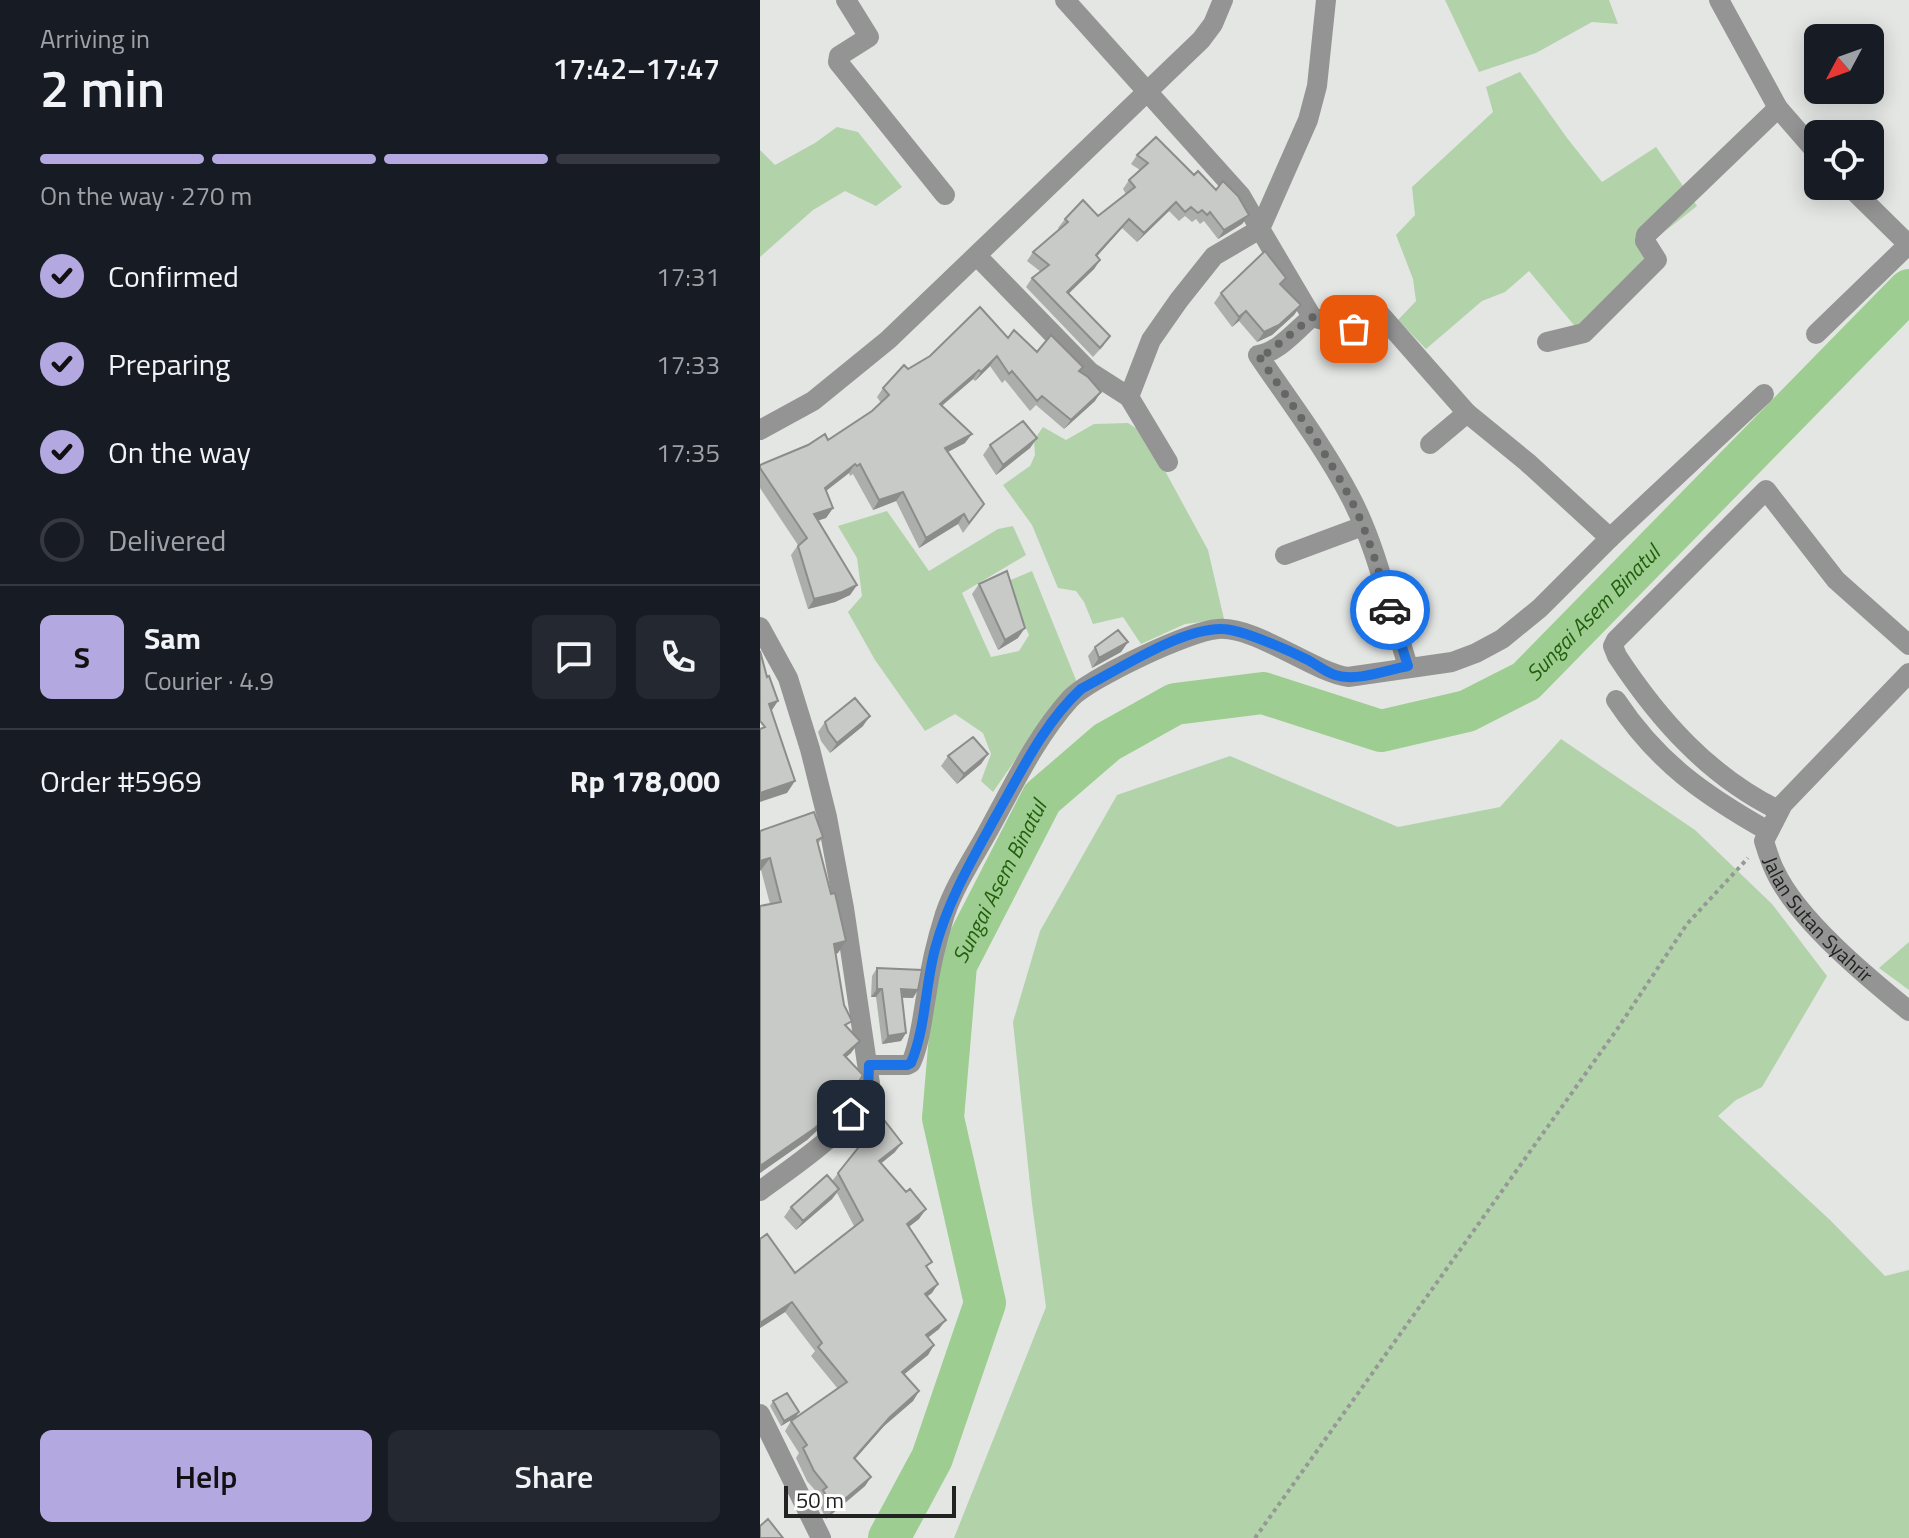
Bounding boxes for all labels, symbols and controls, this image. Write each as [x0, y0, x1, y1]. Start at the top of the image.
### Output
text: Arriving in [40, 19, 150, 58]
north arrow [1804, 24, 1884, 104]
map controls [1804, 24, 1884, 200]
text: 17:42–17:47 [553, 45, 720, 91]
text: 2 min [40, 48, 165, 127]
button: locate [1804, 120, 1884, 200]
text: On the way · 270 m [40, 176, 252, 215]
text: Confirmed [108, 253, 239, 299]
icon: check [40, 254, 84, 298]
text: 17:31 [656, 257, 720, 296]
pin [1320, 295, 1388, 363]
icon: bag [1332, 307, 1376, 351]
text: Preparing [108, 341, 230, 387]
icon: check [40, 342, 84, 386]
text: 17:33 [656, 345, 720, 384]
text: On the way [108, 429, 251, 475]
icon: check [40, 430, 84, 474]
text: 17:35 [656, 433, 720, 472]
text: Delivered [108, 517, 226, 563]
water label: Sungai Asem Binatul [1518, 535, 1669, 689]
courier [1350, 570, 1430, 650]
icon: car [1368, 588, 1412, 632]
text: Sam [144, 615, 201, 661]
button: chat [532, 615, 616, 699]
button: phone [636, 615, 720, 699]
text: S [74, 634, 90, 680]
text: Courier · 4.9 [144, 661, 274, 700]
text: Order #5969 [40, 758, 202, 804]
text: Rp 178,000 [570, 758, 720, 804]
water label: Sungai Asem Binatul [943, 792, 1056, 969]
street label: Jalan Sutan Syahrir [1755, 852, 1880, 990]
pin [817, 1080, 885, 1148]
icon: home [829, 1092, 873, 1136]
button: Help [40, 1430, 372, 1522]
button: Share [388, 1430, 720, 1522]
scale bar [784, 1482, 956, 1518]
text: 50 m [796, 1483, 844, 1517]

